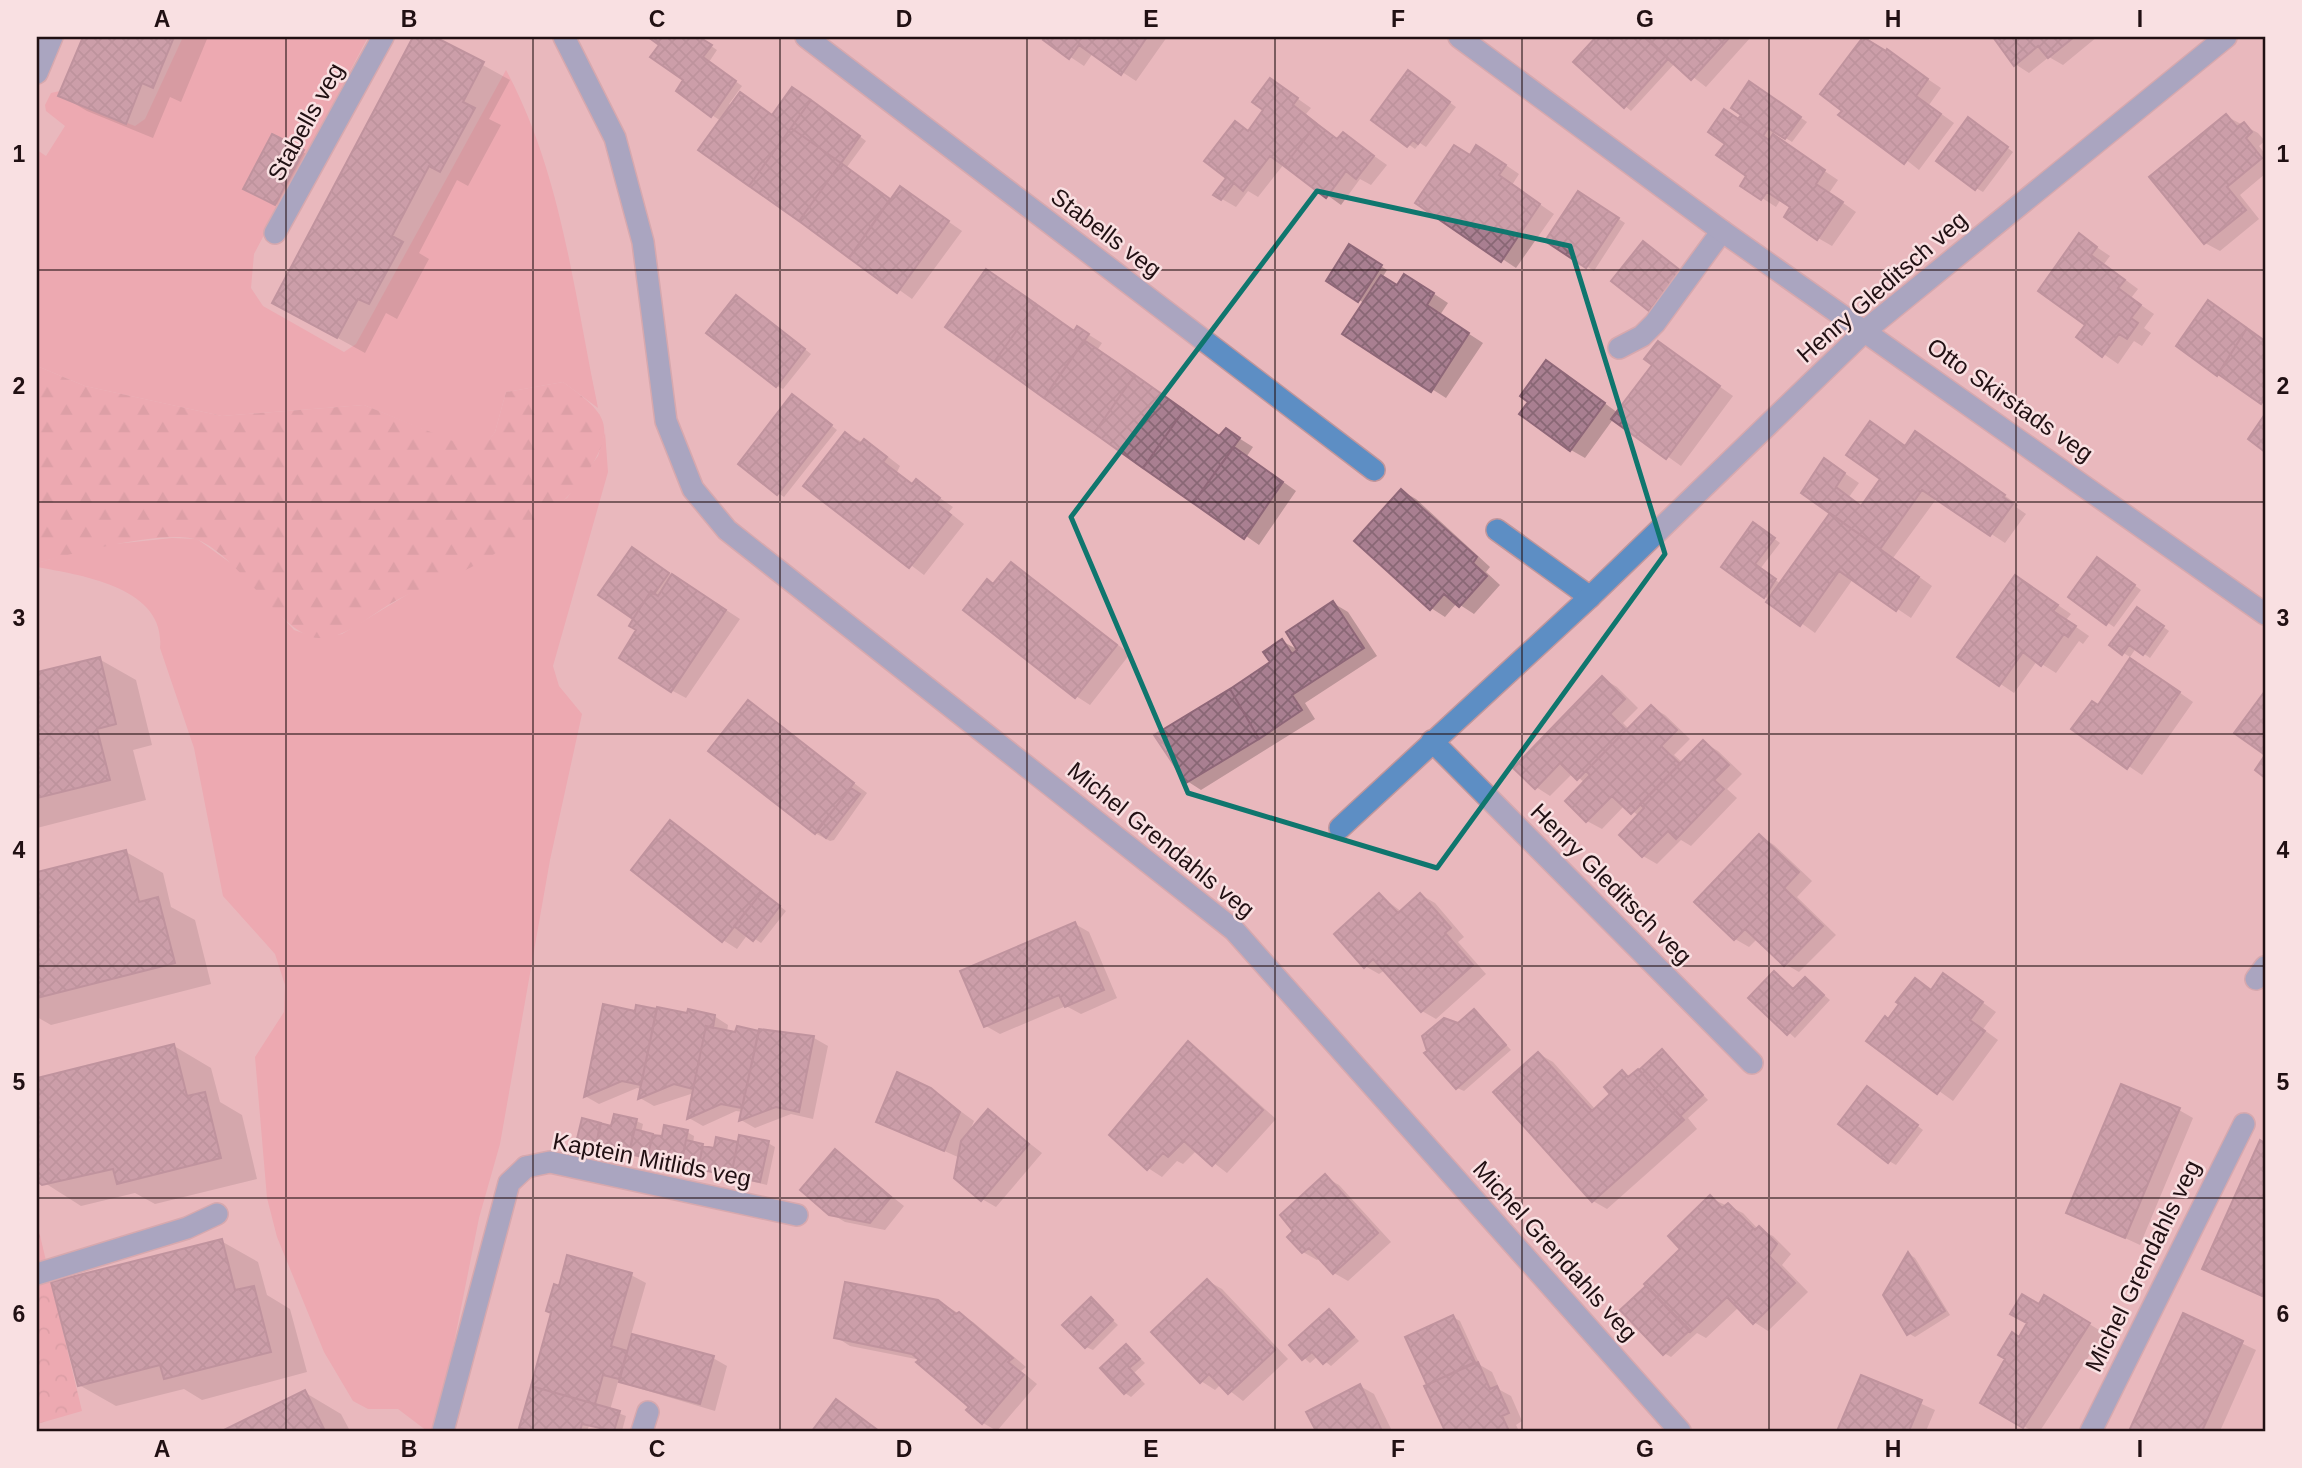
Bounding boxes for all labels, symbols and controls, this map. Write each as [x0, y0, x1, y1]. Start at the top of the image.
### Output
text: A [154, 6, 170, 32]
text: B [401, 6, 417, 32]
text: C [649, 6, 665, 32]
text: D [896, 6, 912, 32]
text: E [1143, 6, 1159, 32]
text: F [1391, 6, 1405, 32]
text: G [1636, 6, 1654, 32]
text: H [1885, 6, 1901, 32]
text: I [2137, 6, 2143, 32]
street label: Stabells veg [262, 58, 349, 185]
text: 1 [13, 141, 26, 167]
text: 1 [2277, 141, 2290, 167]
street label: Stabells veg [1046, 182, 1167, 283]
street label: Henry Gleditsch veg [1791, 206, 1972, 368]
street label: Otto Skirstads veg [1922, 332, 2098, 467]
text: 2 [13, 373, 25, 399]
text: 2 [2277, 373, 2289, 399]
text: 3 [13, 605, 25, 631]
text: 3 [2277, 605, 2289, 631]
street label: Michel Grendahls veg [1063, 756, 1260, 923]
street label: Henry Gleditsch veg [1525, 798, 1697, 970]
text: 4 [13, 837, 26, 863]
text: 4 [2277, 837, 2290, 863]
text: 5 [13, 1069, 26, 1095]
text: 5 [2277, 1069, 2290, 1095]
street label: Kaptein Mitlids veg [551, 1127, 754, 1192]
street label: Michel Grendahls veg [1468, 1155, 1643, 1346]
street label: Michel Grendahls veg [2080, 1156, 2206, 1376]
text: 6 [13, 1301, 25, 1327]
text: 6 [2277, 1301, 2289, 1327]
text: A [154, 1436, 170, 1462]
text: B [401, 1436, 417, 1462]
text: C [649, 1436, 665, 1462]
text: D [896, 1436, 912, 1462]
text: E [1143, 1436, 1159, 1462]
text: F [1391, 1436, 1405, 1462]
text: G [1636, 1436, 1654, 1462]
text: H [1885, 1436, 1901, 1462]
text: I [2137, 1436, 2143, 1462]

